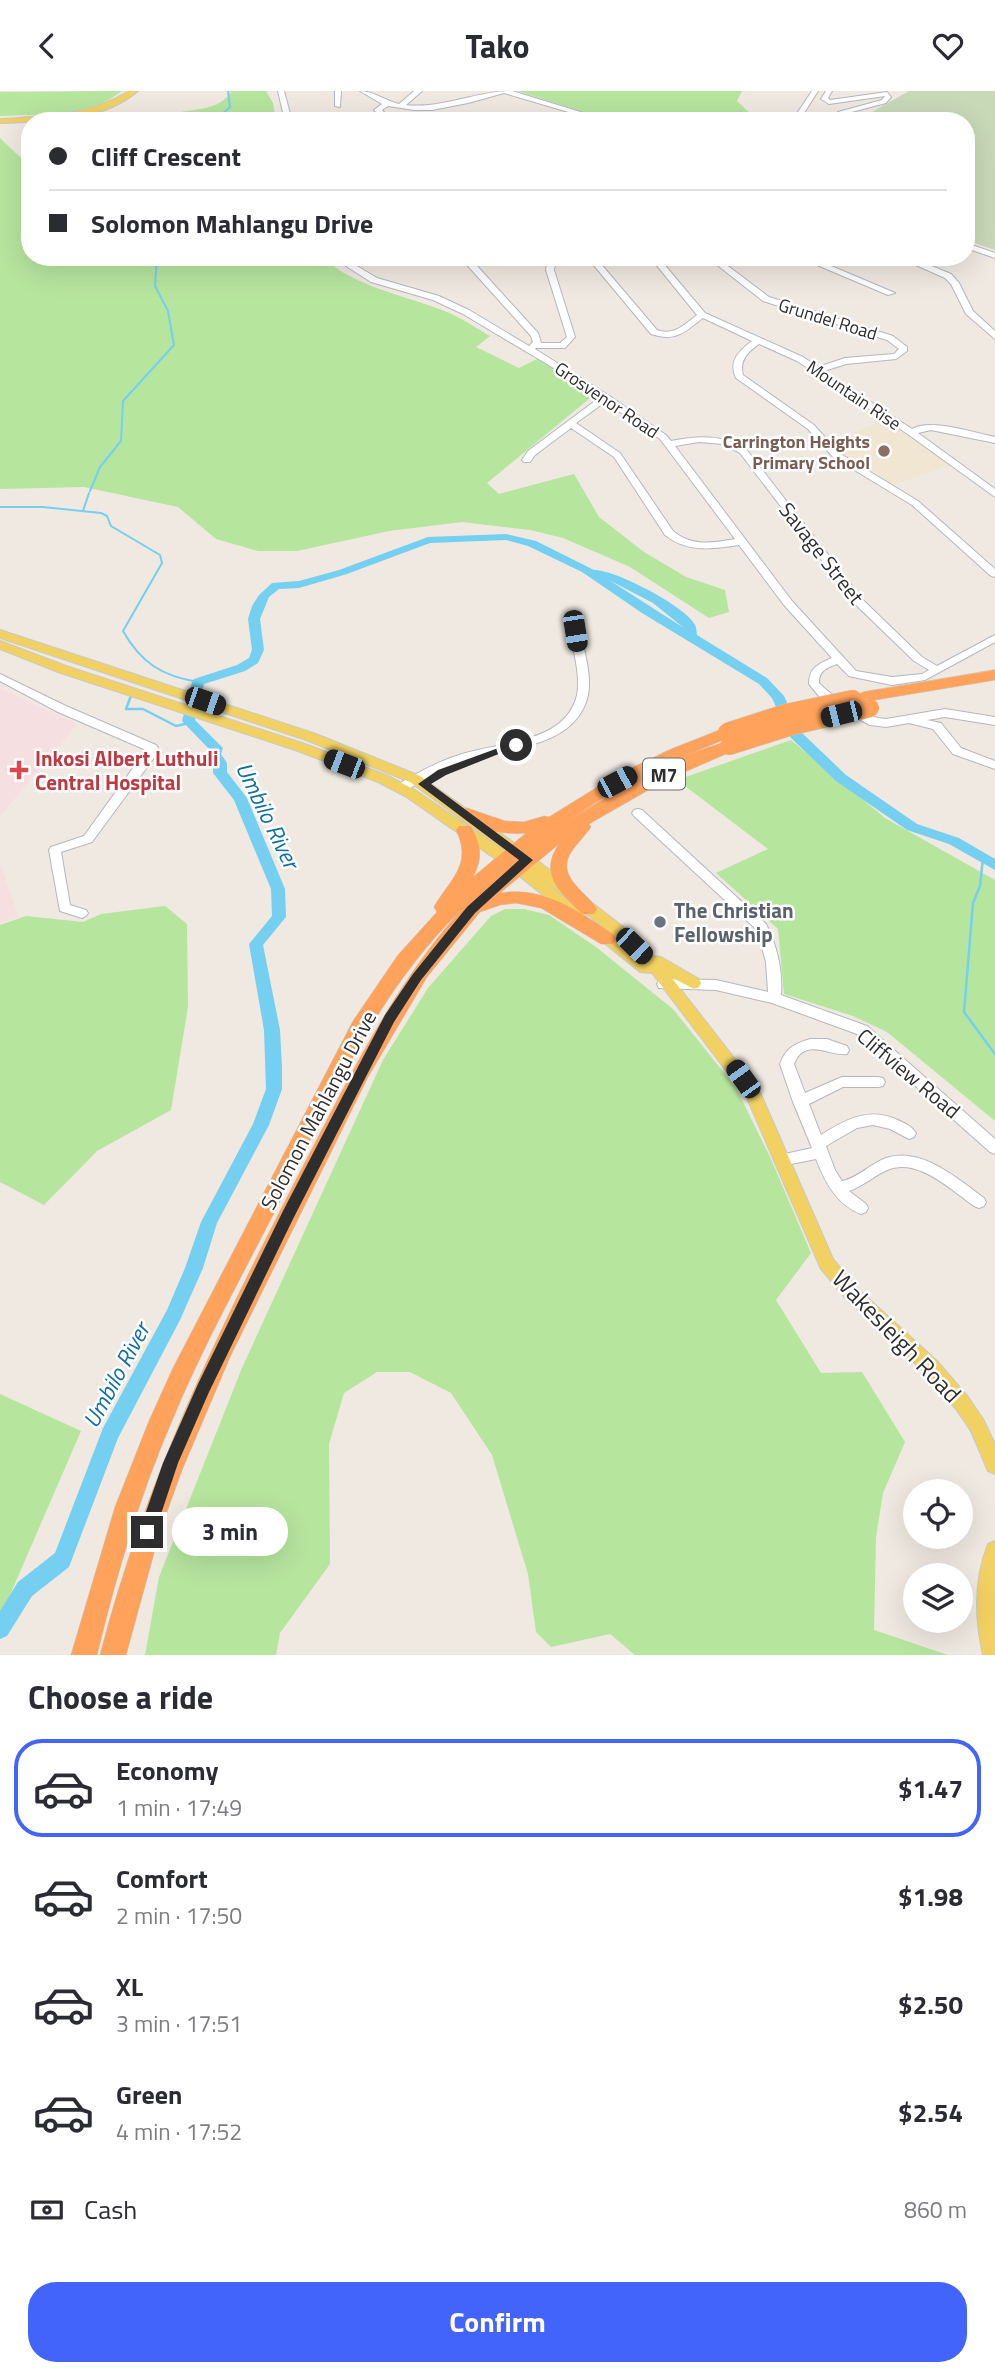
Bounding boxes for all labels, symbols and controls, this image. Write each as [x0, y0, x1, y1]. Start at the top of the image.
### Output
text: Tako [465, 22, 530, 70]
icon: back [28, 27, 66, 65]
icon: heart [929, 27, 967, 65]
text: Cliff Crescent [91, 137, 241, 176]
text: Solomon Mahlangu Drive [91, 204, 373, 243]
street label: Grundel Road [775, 291, 881, 347]
street label: Mountain Rise [801, 353, 907, 437]
street label: Grosvenor Road [549, 355, 665, 445]
place label: Carrington Heights Primary School [723, 428, 870, 476]
marker: Carrington Heights Primary School [876, 443, 892, 459]
street label: Savage Street [772, 495, 873, 612]
car [562, 609, 589, 653]
car [182, 684, 229, 718]
car [819, 699, 864, 729]
route start [500, 729, 532, 761]
place label: Inkosi Albert Luthuli Central Hospital [35, 742, 218, 798]
car [321, 747, 368, 781]
water label: Umbilo River [227, 756, 310, 877]
road number: M7 [643, 759, 685, 789]
marker: Inkosi Albert Luthuli Central Hospital [9, 760, 29, 780]
car [594, 763, 641, 801]
place label: The Christian Fellowship [674, 894, 794, 950]
marker: The Christian Fellowship [652, 914, 668, 930]
car [612, 924, 657, 968]
street label: Solomon Mahlangu Drive [252, 1005, 384, 1215]
street label: Cliffview Road [850, 1020, 968, 1126]
car [723, 1056, 764, 1102]
street label: Wakesleigh Road [824, 1261, 970, 1411]
water label: Umbilo River [74, 1314, 160, 1434]
map controls [903, 1479, 973, 1633]
button: locate [903, 1479, 973, 1549]
callout: 3 min [172, 1507, 287, 1557]
text: 3 min [202, 1514, 258, 1549]
route end [131, 1516, 163, 1548]
button: layers [903, 1563, 973, 1633]
text: Choose a ride [28, 1673, 213, 1721]
text: Economy [116, 1751, 218, 1790]
icon: car [32, 1757, 95, 1820]
text: $1.47 [898, 1769, 963, 1808]
text: 1 min · 17:49 [116, 1790, 242, 1825]
text: Comfort [116, 1859, 208, 1898]
icon: car [32, 1865, 95, 1928]
text: $1.98 [898, 1877, 963, 1916]
text: 2 min · 17:50 [116, 1898, 242, 1933]
text: XL [116, 1967, 143, 2006]
icon: car [32, 1973, 95, 2036]
text: $2.50 [898, 1985, 963, 2024]
text: 3 min · 17:51 [116, 2006, 242, 2041]
text: Green [116, 2075, 182, 2114]
icon: car [32, 2081, 95, 2144]
text: $2.54 [898, 2093, 963, 2132]
text: 4 min · 17:52 [116, 2114, 242, 2149]
text: Cash [84, 2190, 137, 2229]
icon: cash [28, 2191, 66, 2229]
text: 860 m [904, 2192, 967, 2227]
button: Confirm [28, 2282, 967, 2362]

